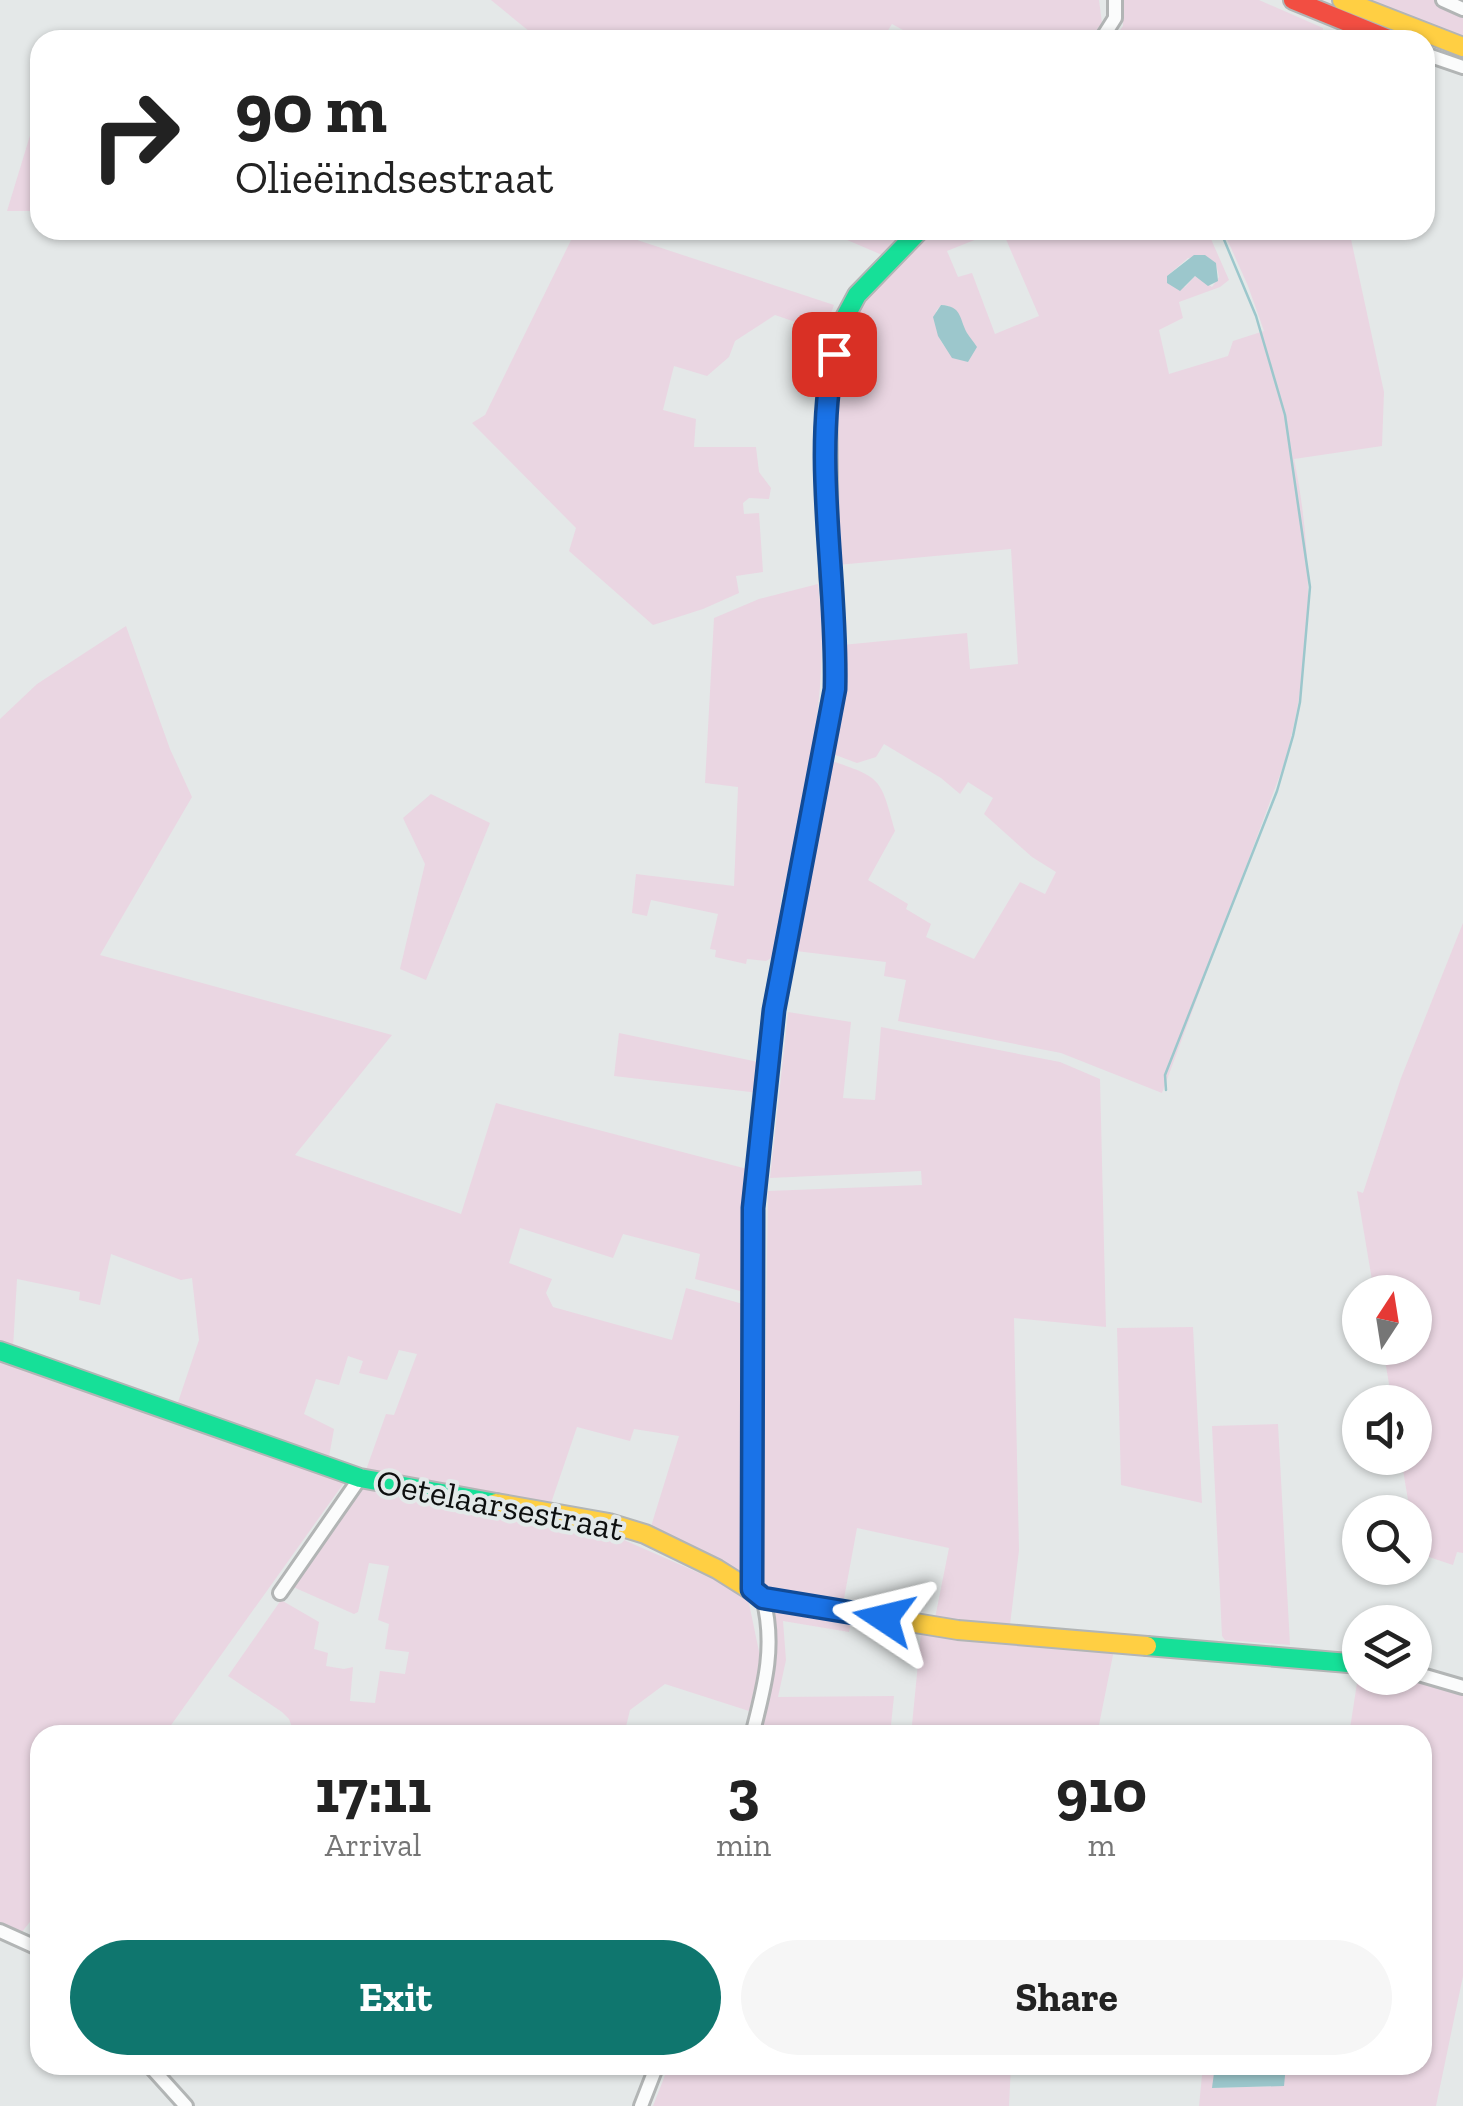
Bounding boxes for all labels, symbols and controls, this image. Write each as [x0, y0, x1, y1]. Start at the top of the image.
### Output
text: 90 m [235, 66, 387, 150]
icon: right [70, 70, 200, 200]
text: Olieëindsestraat [235, 151, 554, 205]
pin [792, 312, 877, 397]
icon: arrive [807, 327, 862, 382]
north arrow [1342, 1275, 1432, 1365]
map controls [1342, 1275, 1432, 1695]
button: sound [1342, 1385, 1432, 1475]
street label: Oetelaarsestraat [373, 1460, 627, 1550]
button: search [1342, 1495, 1432, 1585]
position arrow [832, 1566, 936, 1670]
button: layers [1342, 1605, 1432, 1695]
text: 17:11 [315, 1755, 431, 1827]
text: 3 [728, 1755, 760, 1827]
text: 910 [1056, 1755, 1147, 1827]
text: Arrival [325, 1826, 421, 1864]
text: min [716, 1826, 771, 1864]
text: m [1088, 1826, 1115, 1864]
button: Exit [70, 1940, 721, 2055]
button: Share [741, 1940, 1392, 2055]

